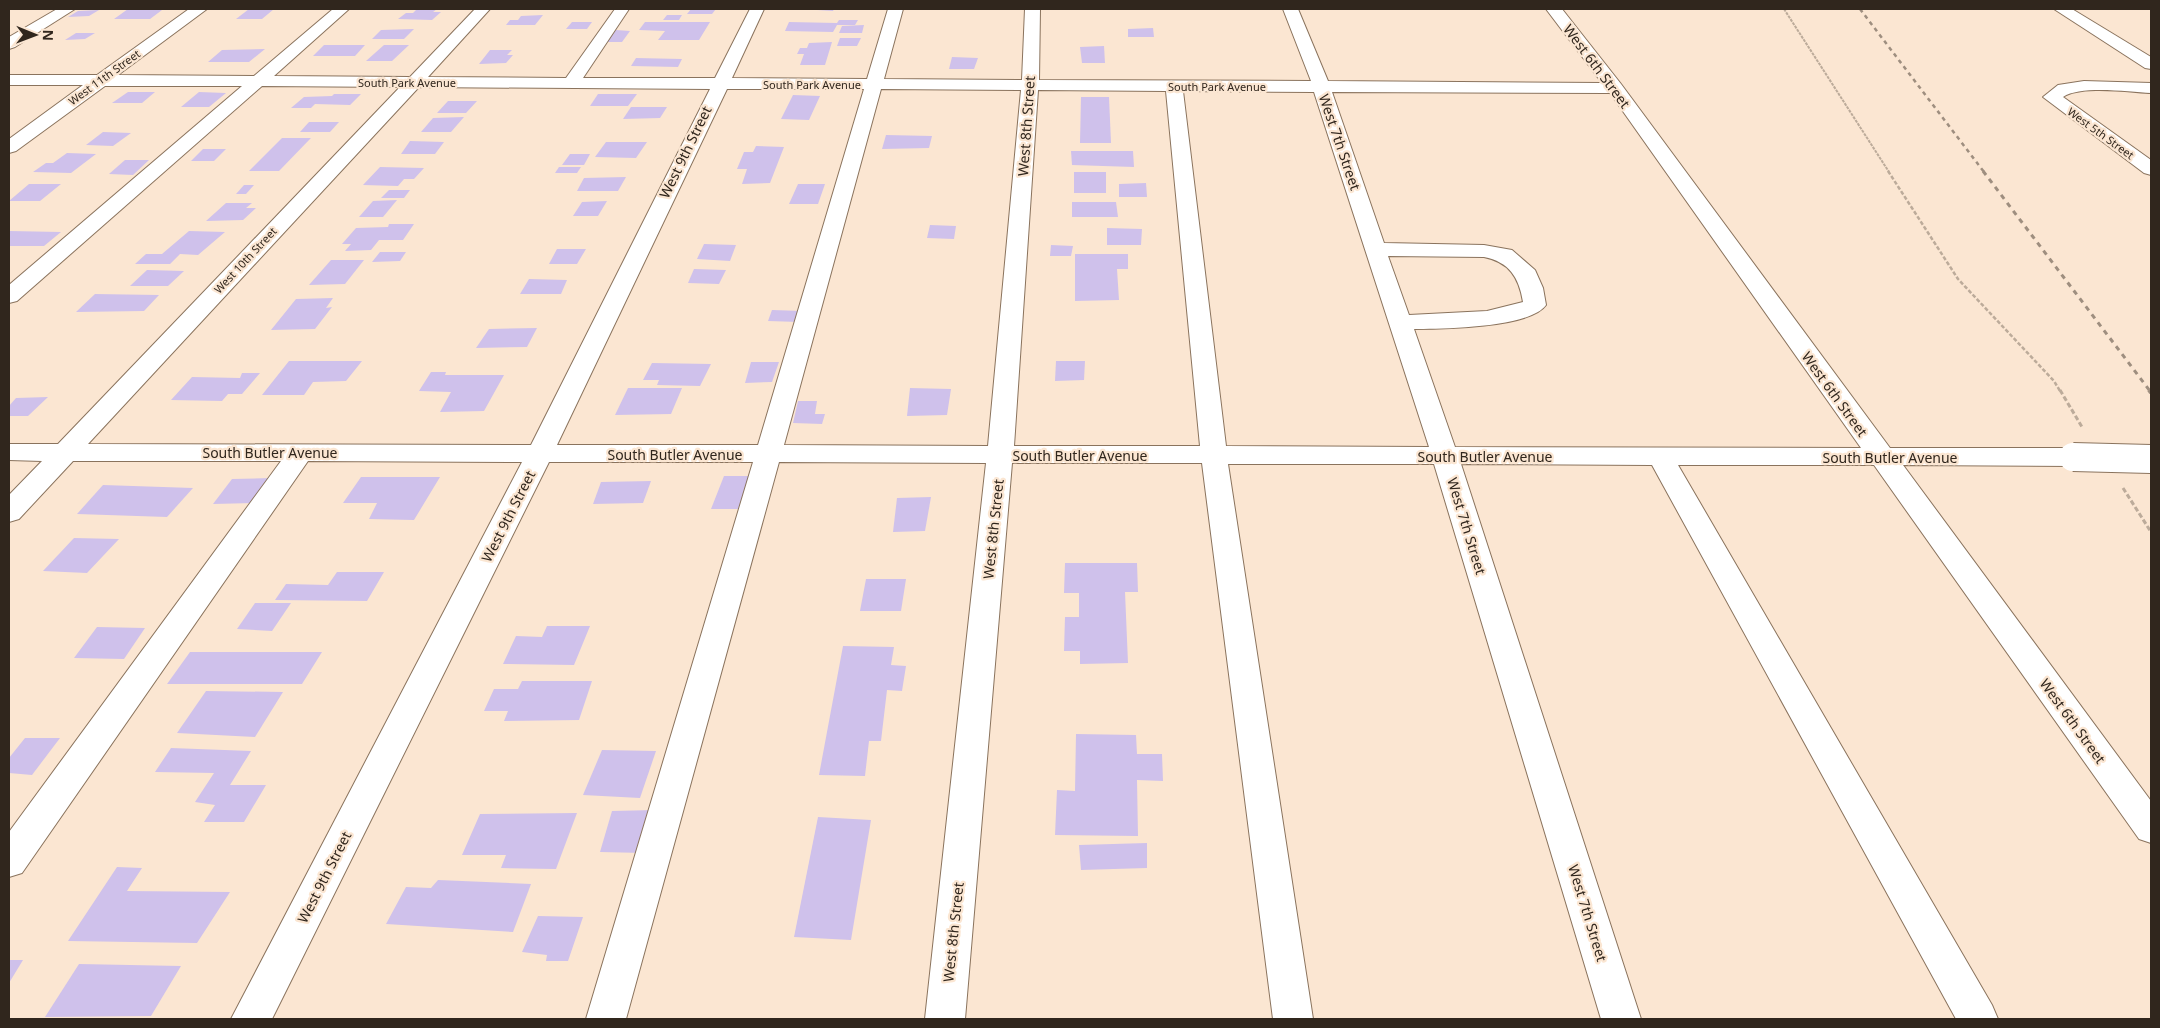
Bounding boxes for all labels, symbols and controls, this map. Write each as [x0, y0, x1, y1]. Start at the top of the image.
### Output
north arrow [10, 10, 60, 60]
street label: West 6th Street [1559, 20, 1635, 112]
text: N [39, 29, 58, 41]
street label: West 11th Street [65, 46, 143, 108]
street label: South Park Avenue [358, 75, 456, 90]
street label: West 8th Street [1013, 75, 1039, 177]
street label: South Park Avenue [763, 77, 861, 92]
street label: South Park Avenue [1168, 79, 1266, 94]
street label: West 7th Street [1315, 91, 1365, 193]
street label: West 9th Street [654, 103, 716, 201]
street label: West 5th Street [2065, 104, 2137, 162]
street label: West 10th Street [210, 224, 280, 296]
street label: West 6th Street [1798, 348, 1872, 440]
street label: South Butler Avenue [202, 443, 338, 462]
street label: South Butler Avenue [607, 445, 743, 464]
street label: South Butler Avenue [1012, 446, 1148, 465]
street label: South Butler Avenue [1417, 447, 1553, 466]
street label: South Butler Avenue [1822, 448, 1958, 467]
street label: West 9th Street [477, 467, 539, 565]
street label: West 7th Street [1443, 475, 1491, 577]
street label: West 8th Street [978, 478, 1008, 580]
street label: West 6th Street [2036, 675, 2110, 767]
street label: West 9th Street [293, 828, 355, 926]
street label: West 7th Street [1564, 862, 1612, 964]
street label: West 8th Street [938, 881, 968, 983]

